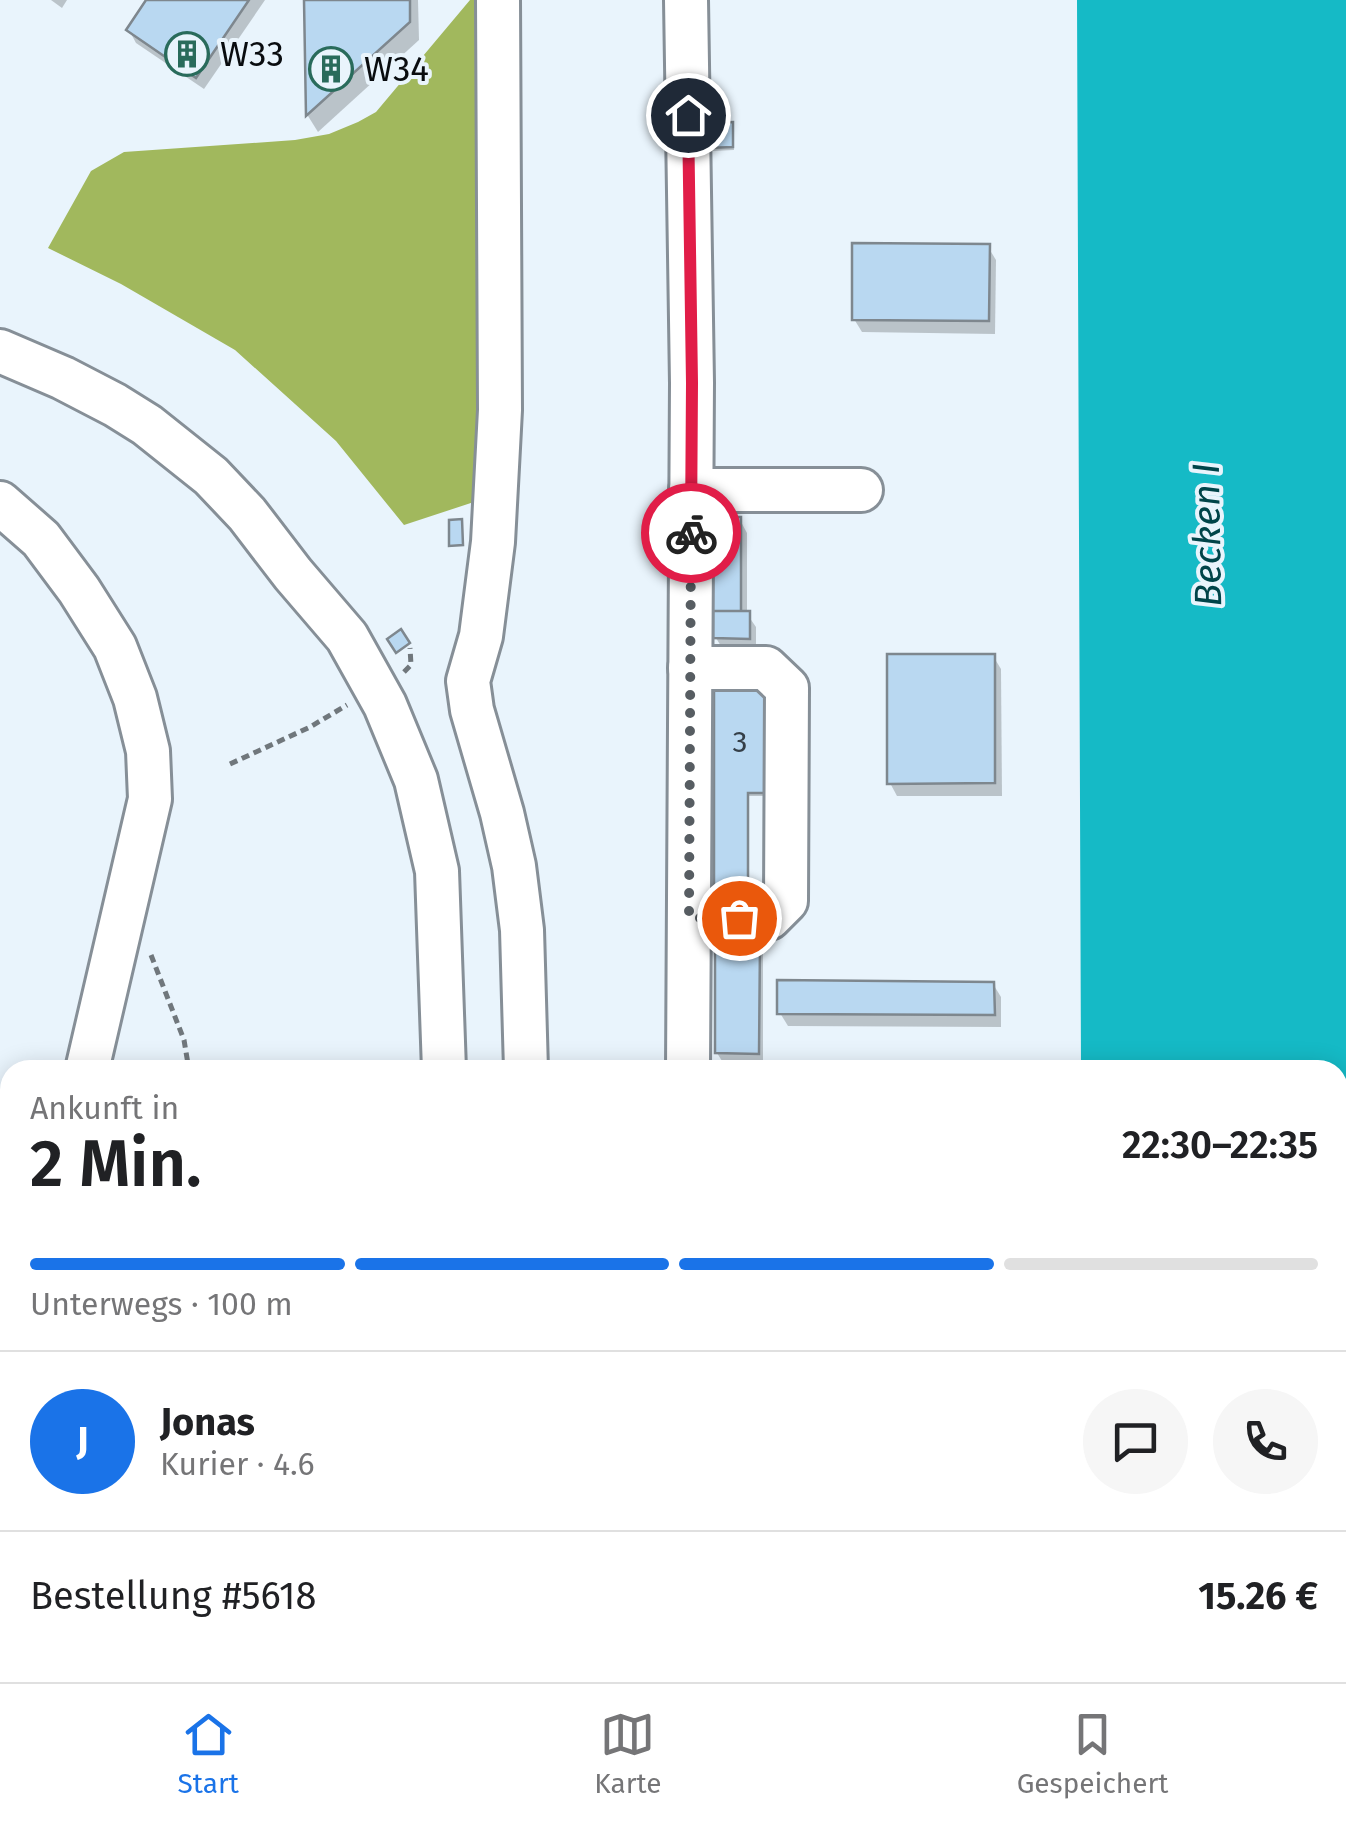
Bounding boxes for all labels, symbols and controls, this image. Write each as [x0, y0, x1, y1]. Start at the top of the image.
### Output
building icon: W33 [164, 31, 210, 77]
place label: W33 [220, 33, 284, 75]
building icon: W34 [308, 46, 354, 92]
place label: W34 [364, 48, 429, 90]
pin [646, 73, 731, 158]
icon: home [661, 88, 716, 143]
water label: Becken I [1183, 463, 1231, 607]
courier [641, 483, 741, 583]
icon: bike [664, 506, 719, 561]
house number: 3 [733, 724, 747, 760]
pin [697, 876, 782, 961]
icon: bag [712, 891, 767, 946]
text: Ankunft in [30, 1089, 179, 1127]
text: 22:30–22:35 [1122, 1122, 1318, 1168]
text: 2 Min. [30, 1125, 202, 1203]
text: Unterwegs · 100 m [30, 1285, 293, 1323]
button: chat [1083, 1389, 1188, 1494]
button: phone [1213, 1389, 1318, 1494]
text: Jonas [160, 1399, 255, 1445]
text: J [76, 1418, 89, 1464]
text: Kurier · 4.6 [160, 1445, 314, 1483]
text: Bestellung #5618 [30, 1573, 316, 1619]
text: 15.26 € [1198, 1573, 1318, 1619]
tab: Start [178, 1707, 239, 1800]
tab: Karte [594, 1707, 661, 1800]
tab: Gespeichert [1017, 1707, 1168, 1800]

